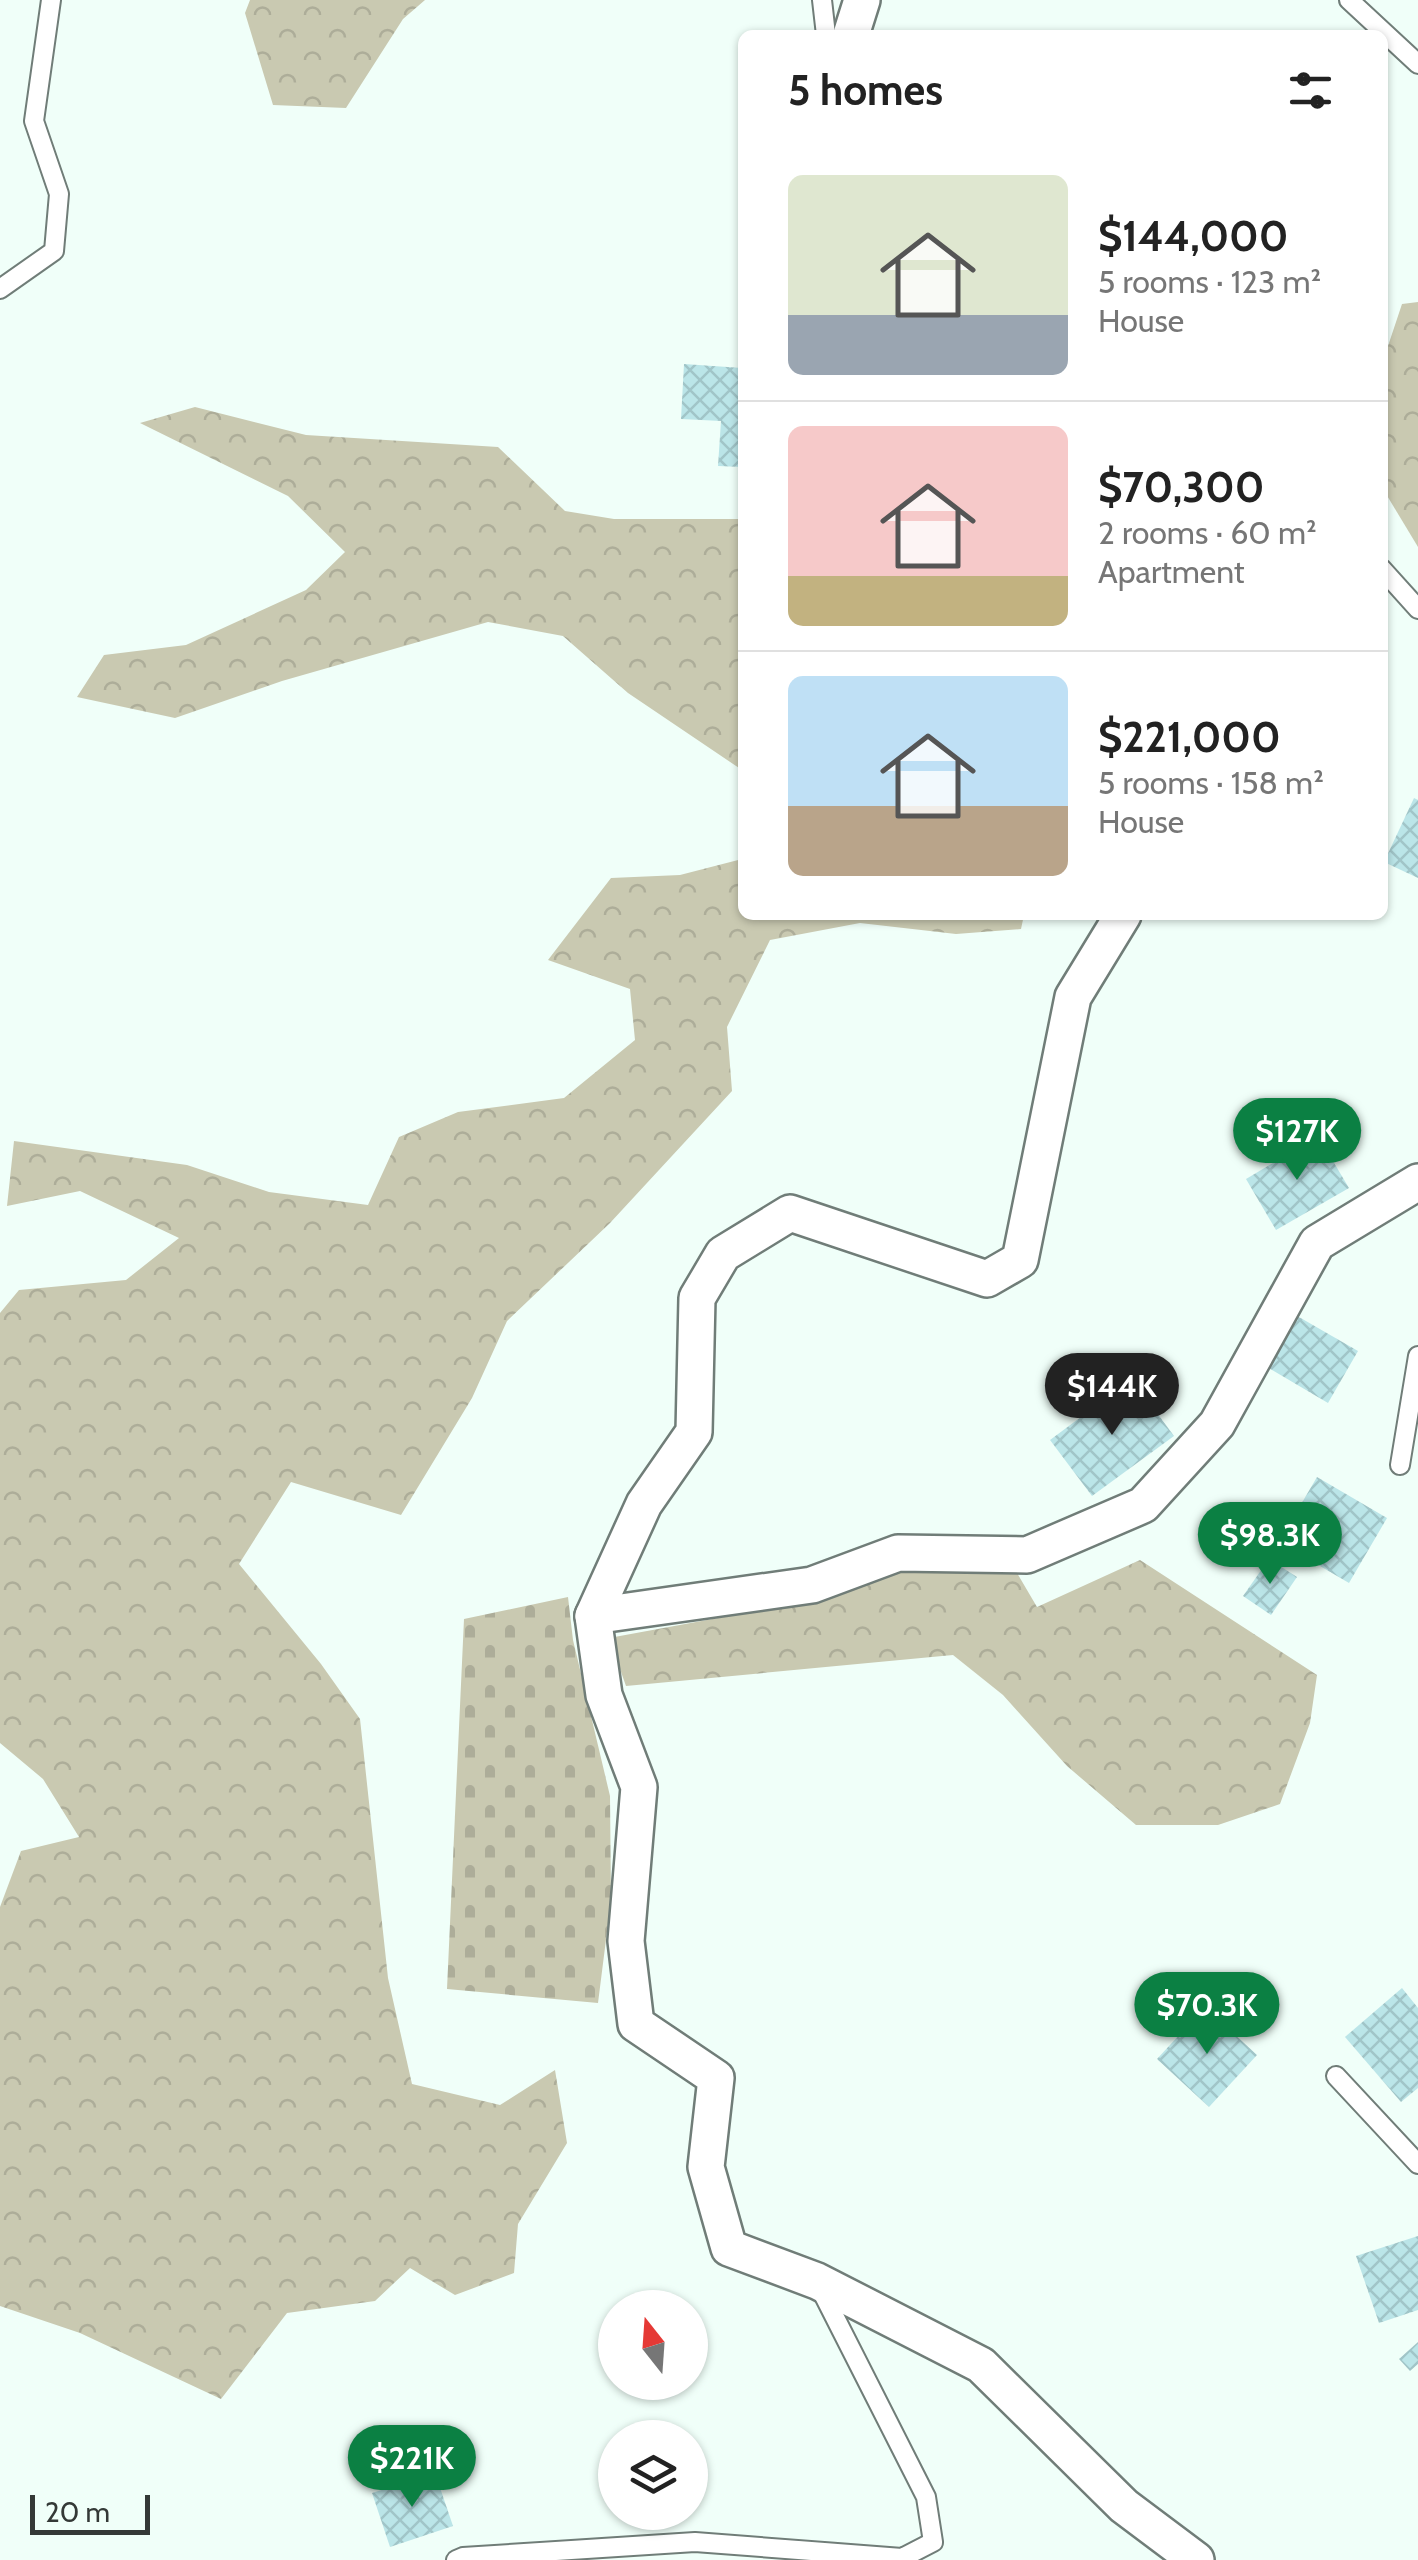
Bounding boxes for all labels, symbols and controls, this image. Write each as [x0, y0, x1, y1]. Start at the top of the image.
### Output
icon: filters [1283, 63, 1338, 118]
text: 5 homes [788, 64, 943, 116]
text: $144,000 [1098, 210, 1288, 262]
icon: home [868, 215, 988, 335]
text: 5 rooms · 123 m² [1098, 262, 1321, 301]
text: House [1098, 301, 1184, 340]
text: $70,300 [1098, 461, 1264, 513]
icon: home [868, 466, 988, 586]
text: 2 rooms · 60 m² [1098, 513, 1317, 552]
text: Apartment [1098, 552, 1245, 591]
text: $221,000 [1098, 711, 1281, 763]
icon: home [868, 716, 988, 836]
text: 5 rooms · 158 m² [1098, 763, 1324, 802]
text: House [1098, 802, 1184, 841]
pin: $127K [1227, 1098, 1367, 1183]
text: $127K [1255, 1111, 1339, 1150]
pin: $144K [1042, 1353, 1182, 1438]
text: $144K [1067, 1366, 1157, 1405]
pin: $98.3K [1189, 1502, 1351, 1587]
text: $98.3K [1220, 1515, 1320, 1554]
pin: $70.3K [1126, 1972, 1288, 2057]
text: $70.3K [1156, 1985, 1258, 2024]
north arrow [598, 2290, 708, 2400]
map controls [598, 2290, 708, 2530]
button: layers [598, 2420, 708, 2530]
pin: $221K [342, 2425, 482, 2510]
text: $221K [370, 2438, 454, 2477]
scale bar [30, 2490, 150, 2534]
text: 20 m [45, 2495, 110, 2529]

